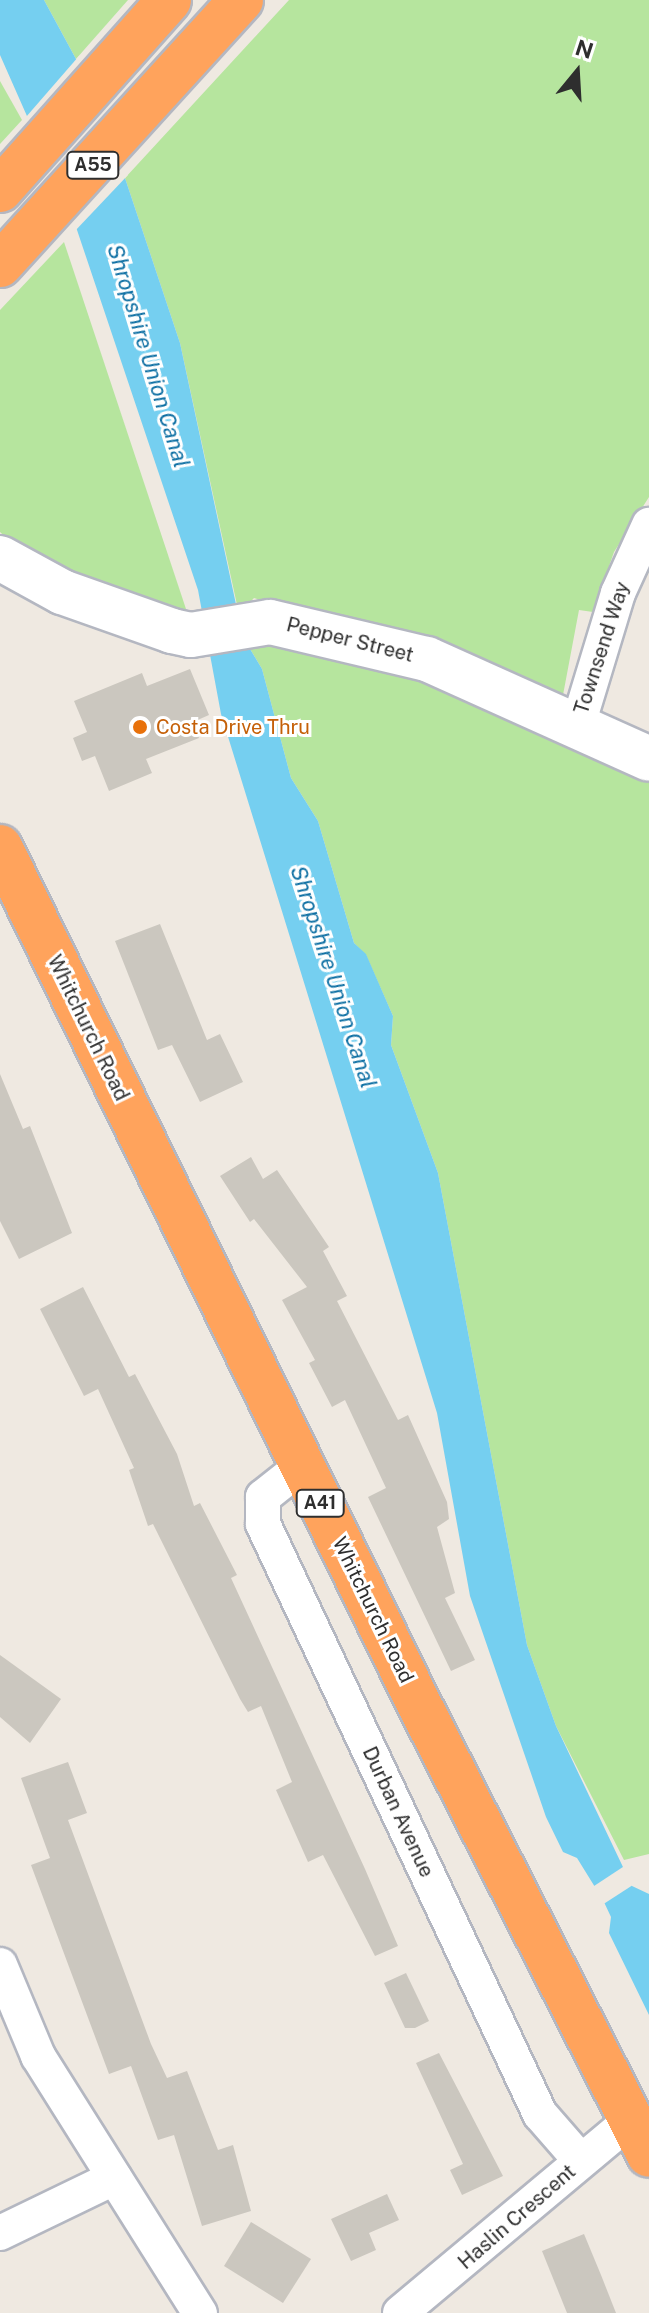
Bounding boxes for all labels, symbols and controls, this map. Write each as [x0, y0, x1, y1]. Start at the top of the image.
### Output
north arrow [537, 32, 617, 112]
text: N [572, 34, 597, 64]
road number: A55 [65, 151, 121, 179]
water label: Shropshire Union Canal [101, 241, 195, 471]
street label: Townsend Way [569, 579, 635, 717]
street label: Pepper Street [284, 613, 416, 667]
place label: Costa Drive Thru [156, 715, 310, 739]
marker: Costa Drive Thru [131, 718, 149, 736]
water label: Shropshire Union Canal [285, 862, 381, 1092]
street label: Whitchurch Road [42, 951, 134, 1105]
road number: A41 [294, 1489, 346, 1517]
street label: Whitchurch Road [327, 1533, 419, 1687]
street label: Durban Avenue [357, 1743, 439, 1881]
street label: Haslin Crescent [453, 2160, 581, 2274]

